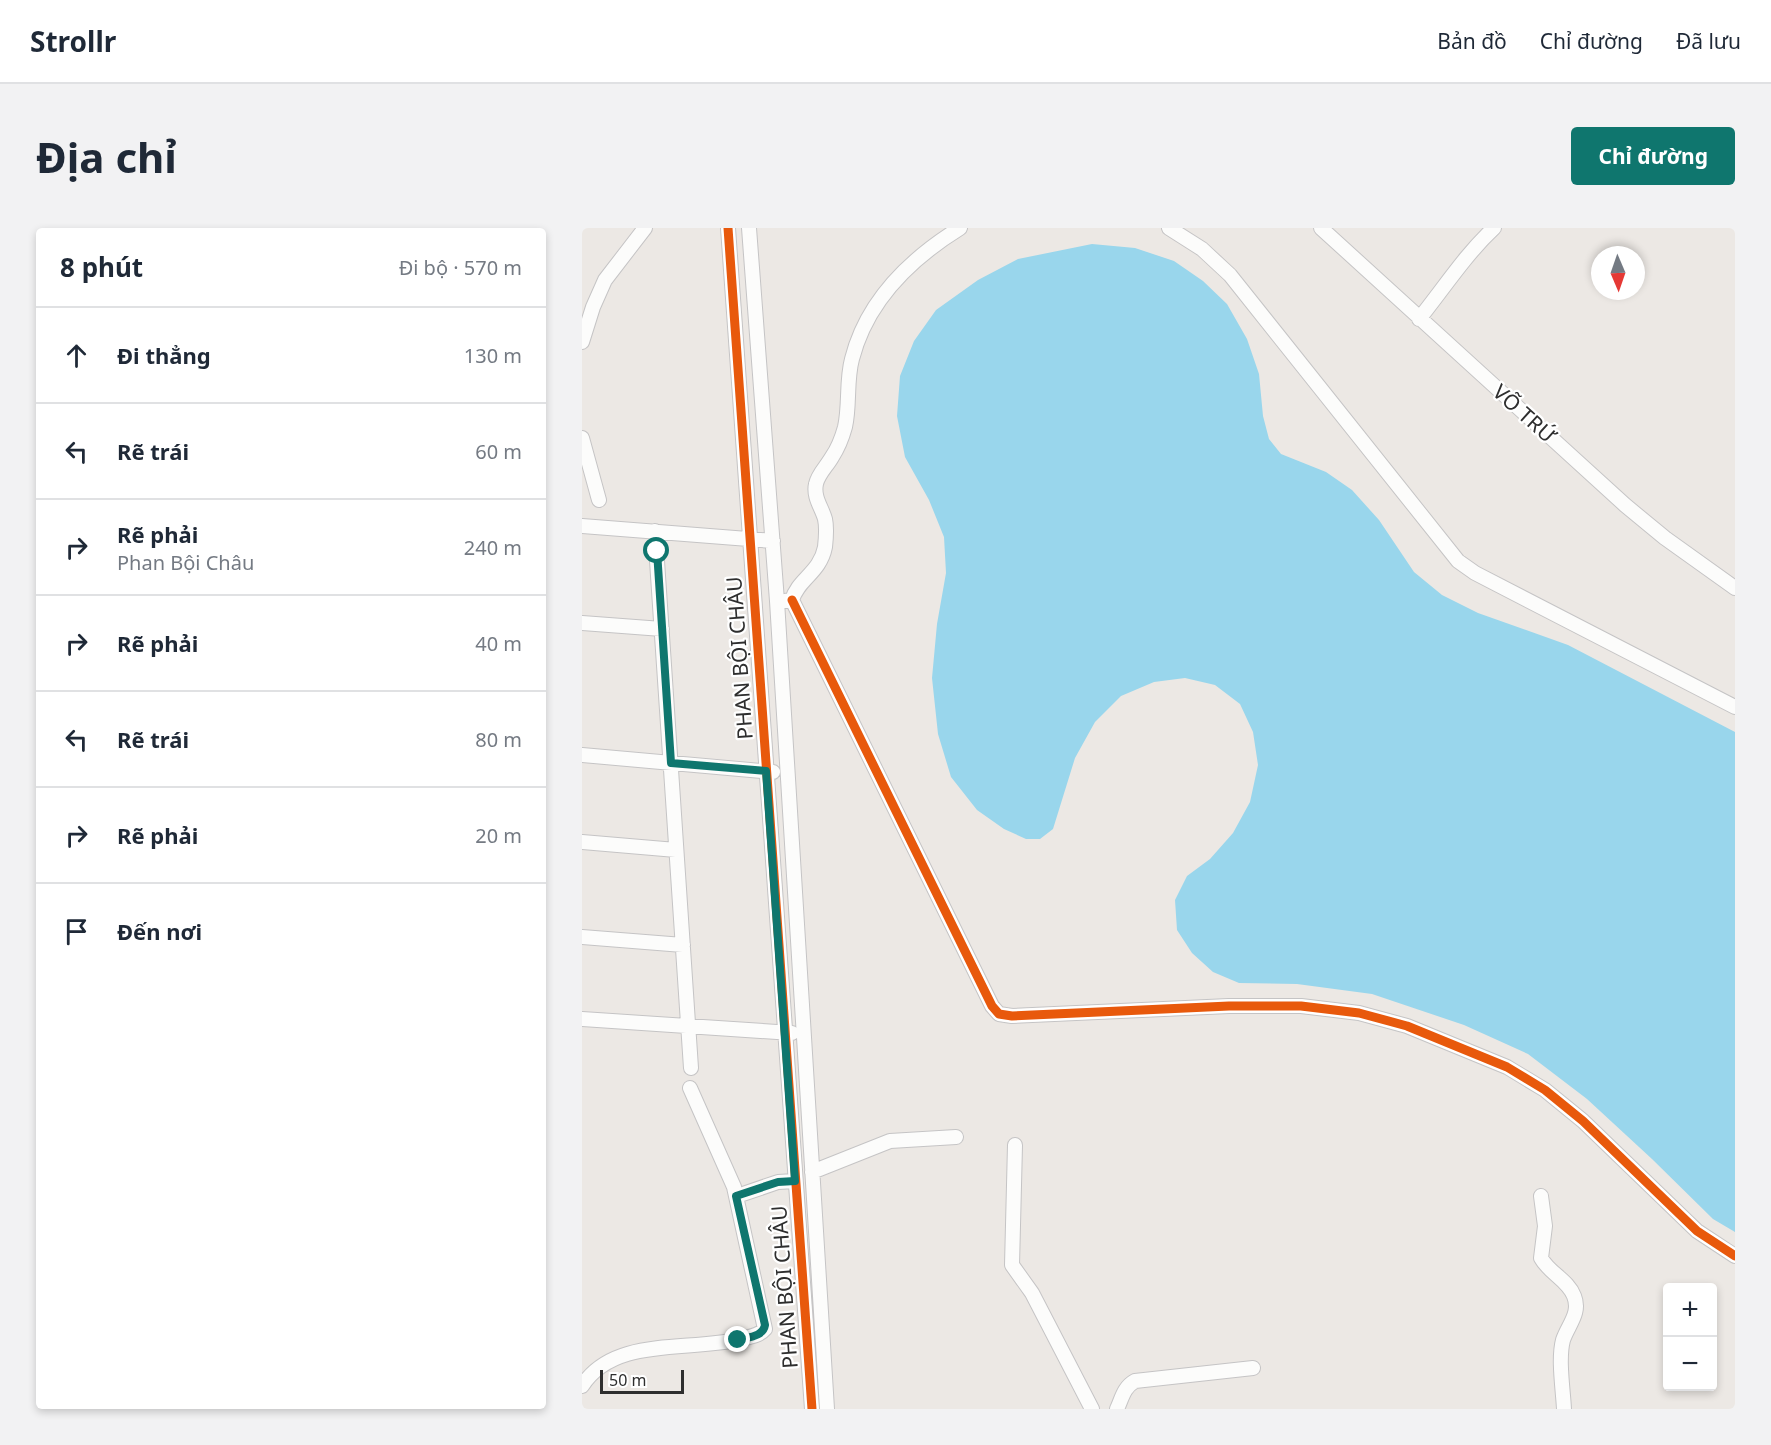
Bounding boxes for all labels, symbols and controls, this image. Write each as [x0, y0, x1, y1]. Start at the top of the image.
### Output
text: Strollr [30, 22, 116, 60]
text: Bản đồ [1437, 27, 1507, 55]
text: Chỉ đường [1540, 27, 1643, 55]
text: Đã lưu [1676, 27, 1741, 55]
button: Chỉ đường [1571, 127, 1735, 185]
text: Địa chỉ [36, 128, 177, 185]
north arrow [1591, 246, 1645, 300]
text: 8 phút [60, 249, 143, 285]
text: Đi bộ · 570 m [399, 254, 522, 281]
icon: ahead [60, 339, 93, 372]
text: Đi thẳng [117, 340, 211, 370]
text: 130 m [464, 342, 522, 369]
street label: VÕ TRỨ [1487, 378, 1563, 450]
icon: left [60, 435, 93, 468]
text: Rẽ trái [117, 436, 189, 466]
text: 60 m [475, 438, 522, 465]
text: Rẽ phải [117, 519, 198, 549]
icon: right [60, 531, 93, 564]
text: 240 m [464, 534, 522, 561]
route start [643, 537, 669, 563]
text: Phan Bội Châu [117, 549, 254, 576]
street label: PHAN BỘI CHÂU [719, 576, 759, 741]
icon: right [60, 627, 93, 660]
text: Rẽ phải [117, 628, 198, 658]
text: 40 m [475, 630, 522, 657]
icon: left [60, 723, 93, 756]
text: Rẽ trái [117, 724, 189, 754]
text: 80 m [475, 726, 522, 753]
icon: right [60, 819, 93, 852]
text: Rẽ phải [117, 820, 198, 850]
text: 20 m [475, 822, 522, 849]
icon: arrive [60, 915, 93, 948]
text: Đến nơi [117, 916, 202, 946]
street label: PHAN BỘI CHÂU [764, 1205, 804, 1370]
map controls [1663, 1283, 1717, 1391]
button: + [1663, 1283, 1717, 1337]
route end [724, 1326, 750, 1352]
button: − [1663, 1337, 1717, 1391]
scale bar [600, 1367, 684, 1394]
text: 50 m [609, 1369, 646, 1391]

